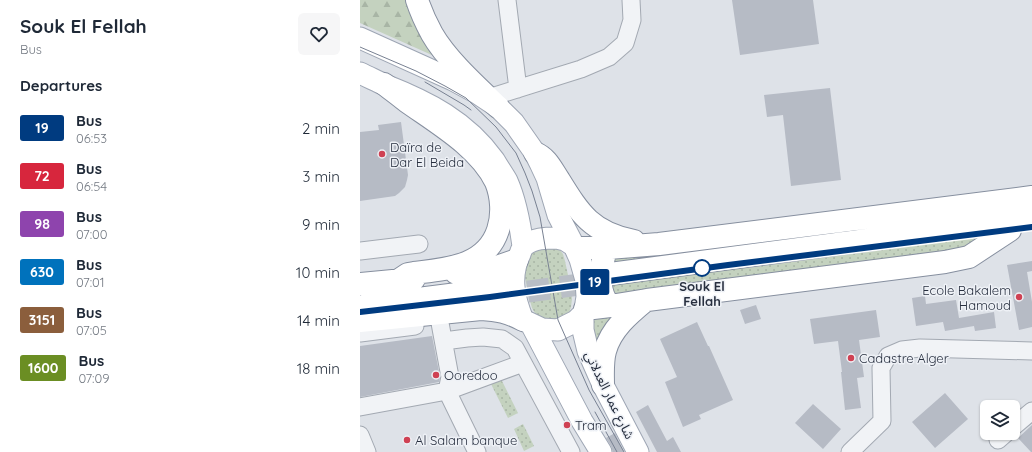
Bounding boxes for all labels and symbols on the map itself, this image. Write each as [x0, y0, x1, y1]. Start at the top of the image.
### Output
place label: Daïra de Dar El Beida [390, 139, 464, 170]
marker: Daïra de Dar El Beida [377, 149, 387, 159]
marker: Souk El Fellah [693, 259, 711, 277]
line badge: 19 [577, 269, 613, 295]
place label: Souk El Fellah [679, 278, 725, 309]
place label: Ecole Bakalem Hamoud [922, 282, 1011, 313]
marker: Ecole Bakalem Hamoud [1014, 292, 1024, 302]
street label: شارع عمار العدلاني [579, 348, 638, 443]
place label: Cadastre Alger [859, 350, 949, 366]
marker: Cadastre Alger [846, 353, 856, 363]
place label: Ooredoo [444, 367, 498, 383]
marker: Ooredoo [431, 370, 441, 380]
place label: Tram [575, 417, 607, 433]
marker: Tram [562, 420, 572, 430]
place label: Al Salam banque [415, 432, 517, 448]
marker: Al Salam banque [402, 435, 412, 445]

